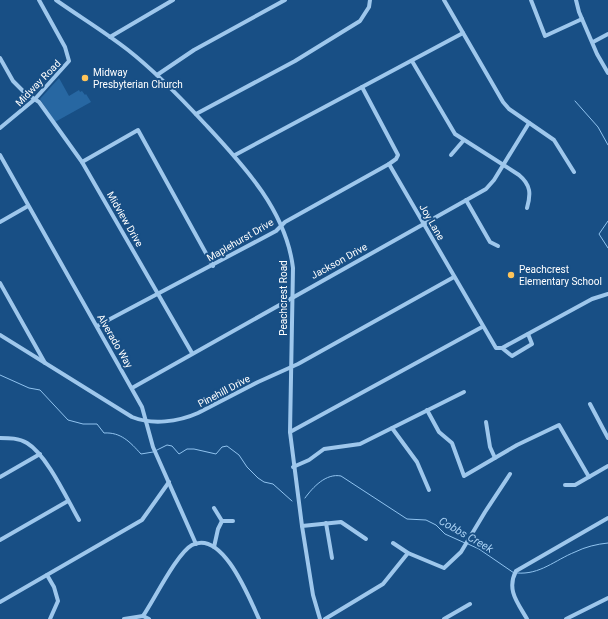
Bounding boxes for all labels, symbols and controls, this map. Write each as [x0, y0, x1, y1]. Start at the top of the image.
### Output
street label: Midway Road [13, 58, 63, 108]
place label: Midway Presbyterian Church [93, 67, 183, 90]
marker: Midway Presbyterian Church [80, 73, 90, 83]
street label: Midview Drive [105, 189, 145, 249]
street label: Joy Lane [417, 202, 447, 242]
street label: Maplehurst Drive [205, 216, 275, 264]
street label: Jackson Drive [309, 241, 369, 281]
street label: Peachcrest Road [278, 260, 289, 336]
place label: Peachcrest Elementary School [519, 264, 602, 287]
marker: Peachcrest Elementary School [506, 270, 516, 280]
street label: Alverado Way [95, 312, 135, 370]
street label: Pinehill Drive [196, 373, 252, 409]
water label: Cobbs Creek [437, 514, 496, 556]

